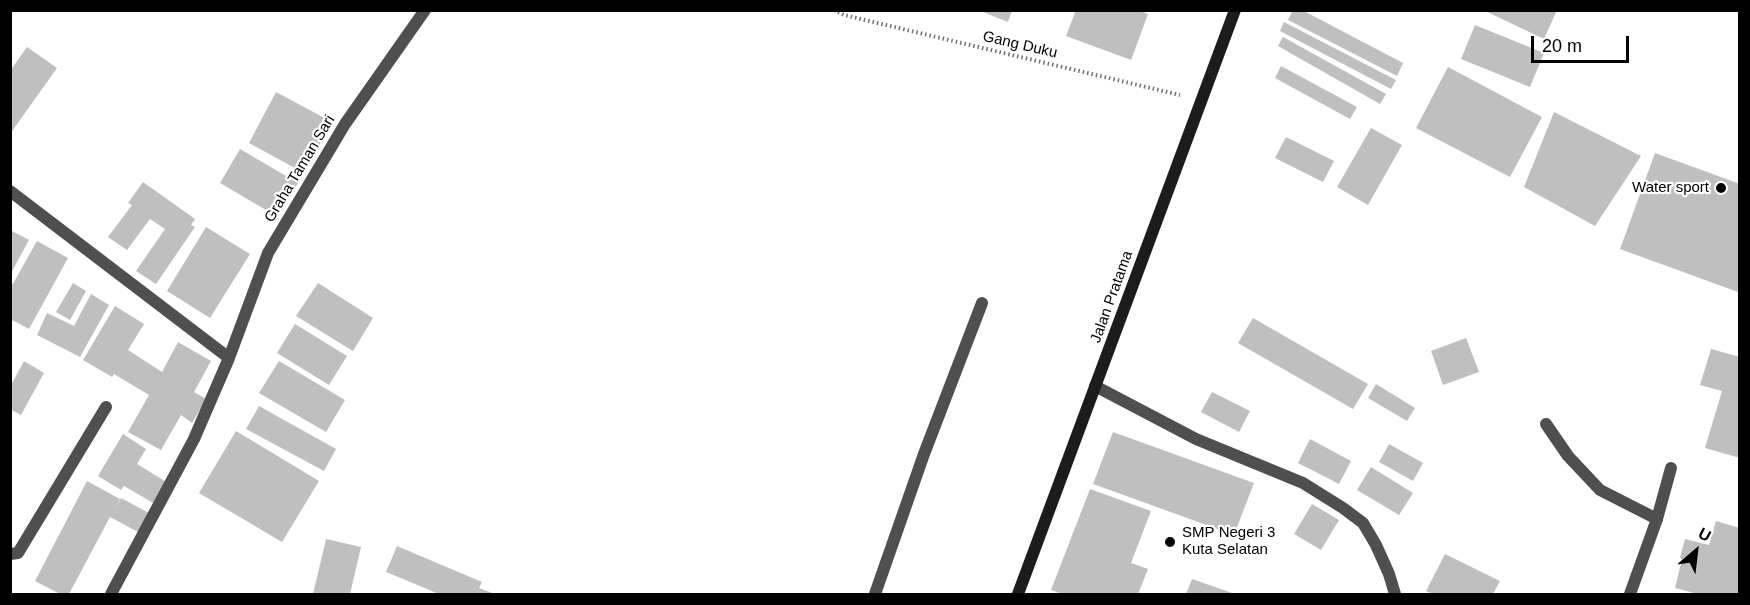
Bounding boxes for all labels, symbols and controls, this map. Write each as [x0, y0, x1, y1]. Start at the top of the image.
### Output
scale bar [1534, 24, 1632, 62]
street label: Gang Duku [981, 28, 1059, 62]
text: 20 m [1542, 36, 1582, 56]
street label: Graha Taman Sari [261, 112, 339, 226]
place label: Water sport [1632, 179, 1709, 197]
marker: Water sport [1714, 181, 1728, 195]
street label: Jalan Pratama [1087, 248, 1137, 346]
north arrow [1666, 521, 1726, 581]
place label: SMP Negeri 3 Kuta Selatan [1182, 524, 1275, 559]
text: U [1696, 524, 1714, 545]
marker: SMP Negeri 3 Kuta Selatan [1163, 535, 1177, 549]

